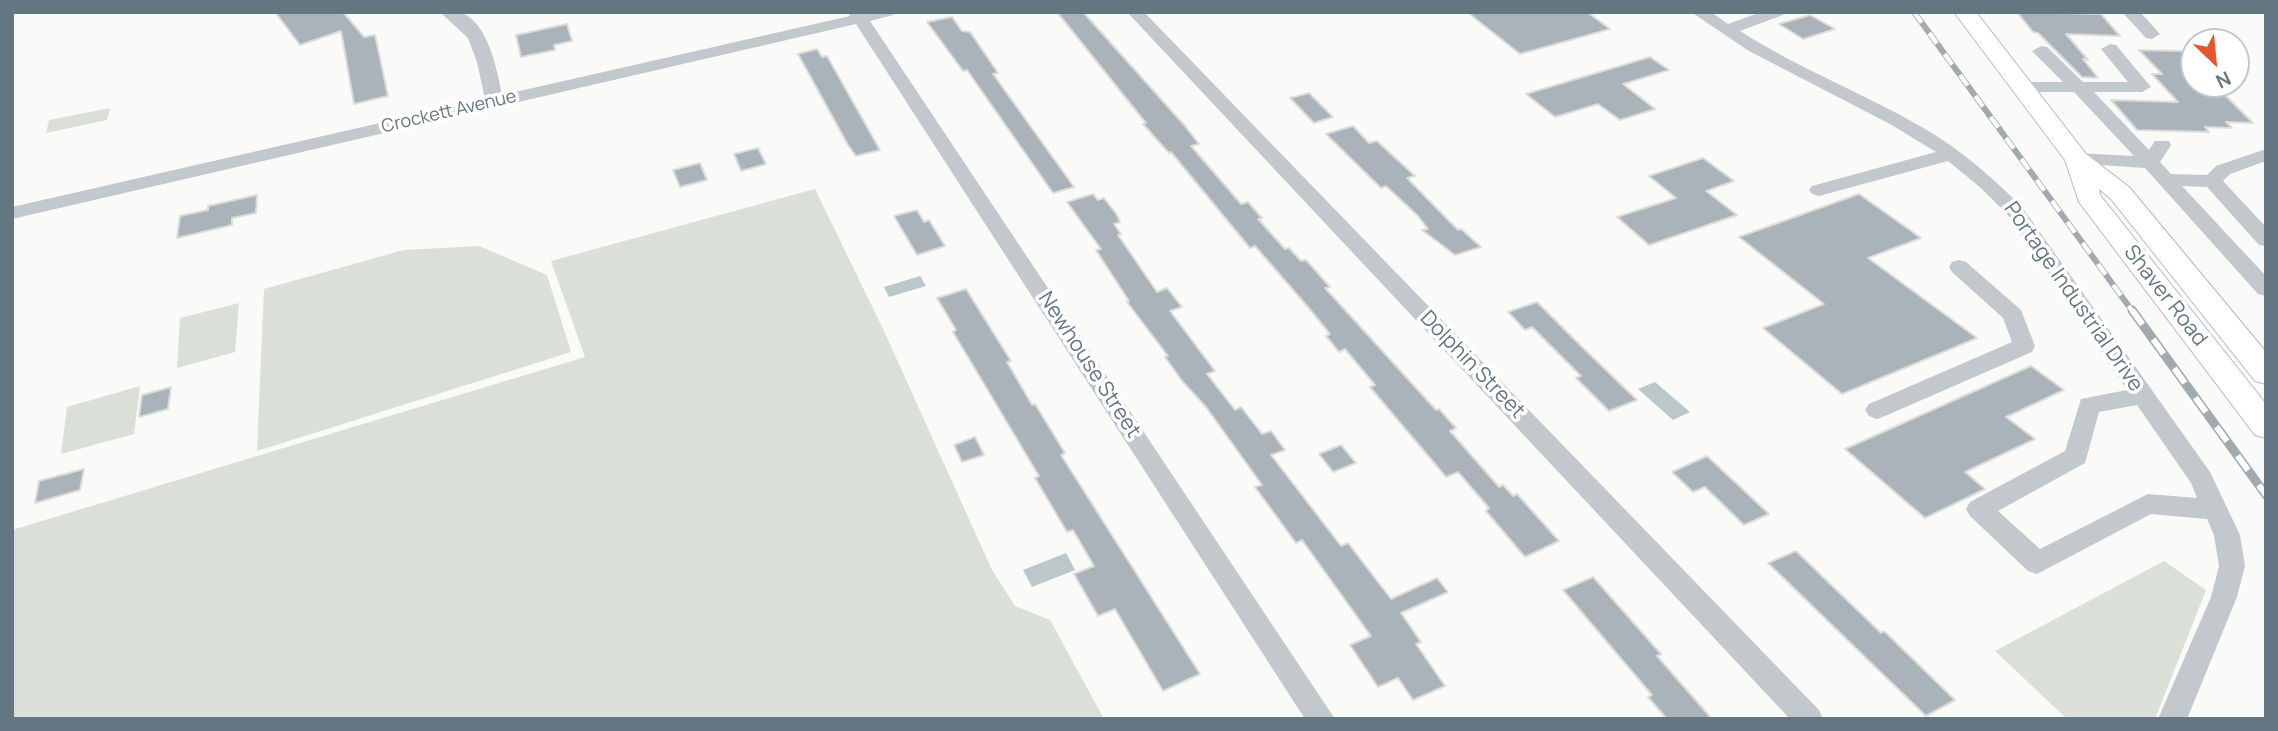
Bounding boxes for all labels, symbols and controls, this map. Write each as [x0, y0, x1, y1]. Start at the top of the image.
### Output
north arrow [2180, 28, 2250, 98]
text: N [2211, 65, 2235, 95]
street label: Crockett Avenue [380, 86, 518, 138]
street label: Portage Industrial Drive [1998, 197, 2148, 397]
street label: Shaver Road [2118, 241, 2212, 351]
street label: Newhouse Street [1032, 287, 1146, 443]
street label: Dolphin Street [1414, 306, 1530, 424]

